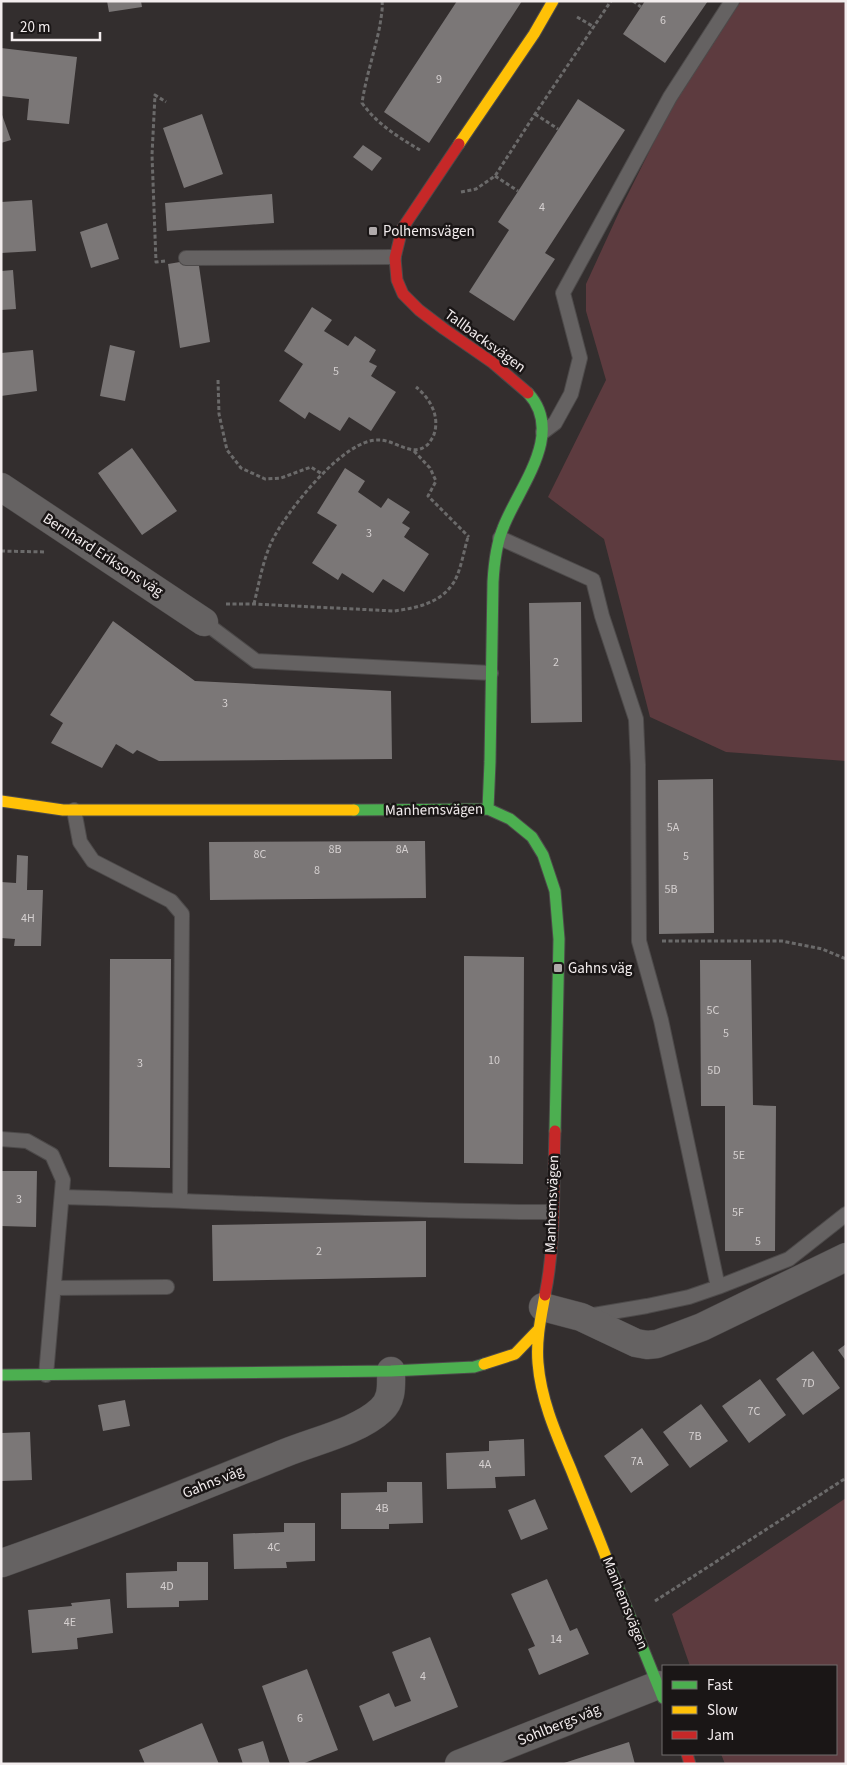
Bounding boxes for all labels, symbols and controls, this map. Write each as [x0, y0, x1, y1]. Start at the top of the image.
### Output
scale bar [12, 10, 100, 42]
house number: 6 [660, 12, 666, 29]
text: 20 m [20, 17, 50, 38]
house number: 9 [436, 71, 442, 88]
house number: 4 [539, 199, 545, 216]
place label: Polhemsvägen [383, 221, 475, 242]
marker: Polhemsvägen [367, 225, 379, 237]
street label: Tallbacksvägen [440, 304, 530, 378]
house number: 5 [333, 363, 339, 380]
street label: Bernhard Eriksons väg [39, 508, 168, 602]
house number: 3 [366, 525, 372, 542]
house number: 2 [553, 654, 559, 671]
house number: 3 [222, 695, 228, 712]
street label: Manhemsvägen [385, 799, 483, 821]
house number: 5A [667, 819, 680, 836]
house number: 8B [328, 841, 342, 858]
house number: 8A [396, 841, 409, 858]
house number: 8C [254, 846, 267, 863]
house number: 5 [683, 848, 689, 865]
house number: 8 [314, 862, 320, 879]
house number: 5B [664, 881, 678, 898]
house number: 4H [21, 910, 35, 927]
place label: Gahns väg [568, 958, 633, 979]
marker: Gahns väg [552, 962, 564, 974]
house number: 5C [707, 1002, 720, 1019]
house number: 5 [723, 1025, 729, 1042]
house number: 10 [488, 1052, 500, 1069]
house number: 3 [137, 1055, 143, 1072]
house number: 5D [707, 1062, 721, 1079]
house number: 5E [733, 1147, 745, 1164]
street label: Manhemsvägen [540, 1155, 564, 1253]
house number: 3 [16, 1191, 22, 1208]
house number: 5F [732, 1204, 744, 1221]
house number: 5 [755, 1233, 761, 1250]
house number: 2 [316, 1243, 322, 1260]
house number: 7D [801, 1375, 815, 1392]
house number: 7C [748, 1403, 761, 1420]
house number: 7B [688, 1428, 702, 1445]
house number: 7A [631, 1453, 644, 1470]
house number: 4A [479, 1456, 492, 1473]
street label: Gahns väg [179, 1460, 247, 1504]
house number: 4B [375, 1500, 389, 1517]
house number: 4C [268, 1539, 281, 1556]
street label: Manhemsvägen [597, 1554, 653, 1652]
house number: 4D [160, 1578, 174, 1595]
house number: 4E [64, 1614, 76, 1631]
house number: 14 [550, 1631, 562, 1648]
legend [662, 1665, 837, 1755]
house number: 4 [420, 1668, 426, 1685]
text: Fast [707, 1675, 733, 1696]
street label: Sohlbergs väg [514, 1699, 604, 1751]
text: Slow [707, 1700, 738, 1721]
house number: 6 [297, 1710, 303, 1727]
text: Jam [707, 1725, 734, 1746]

